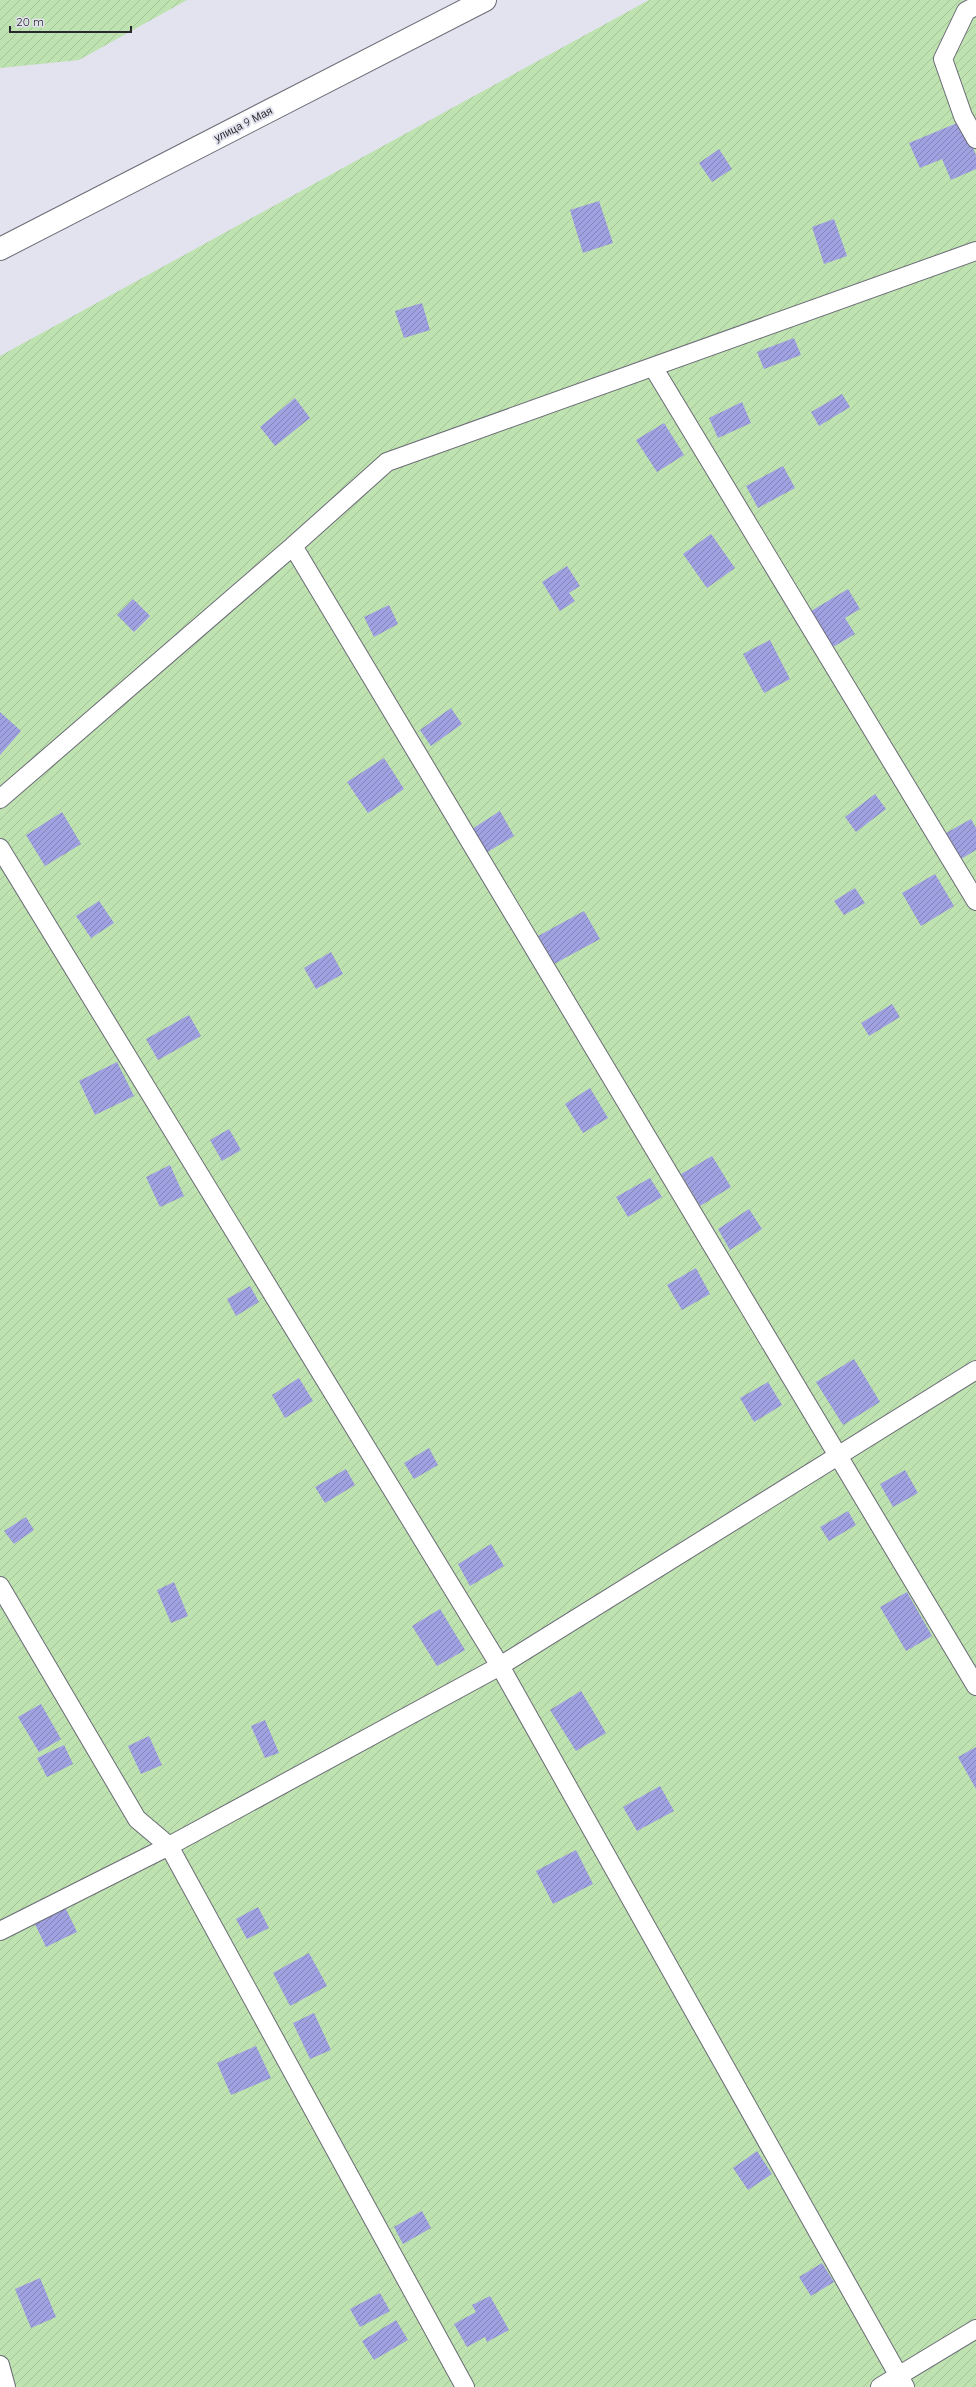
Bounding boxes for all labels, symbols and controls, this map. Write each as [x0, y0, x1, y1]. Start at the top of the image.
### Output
scale bar [10, 8, 131, 34]
text: 20 m [16, 14, 44, 29]
street label: улица 9 Мая [211, 103, 275, 145]

